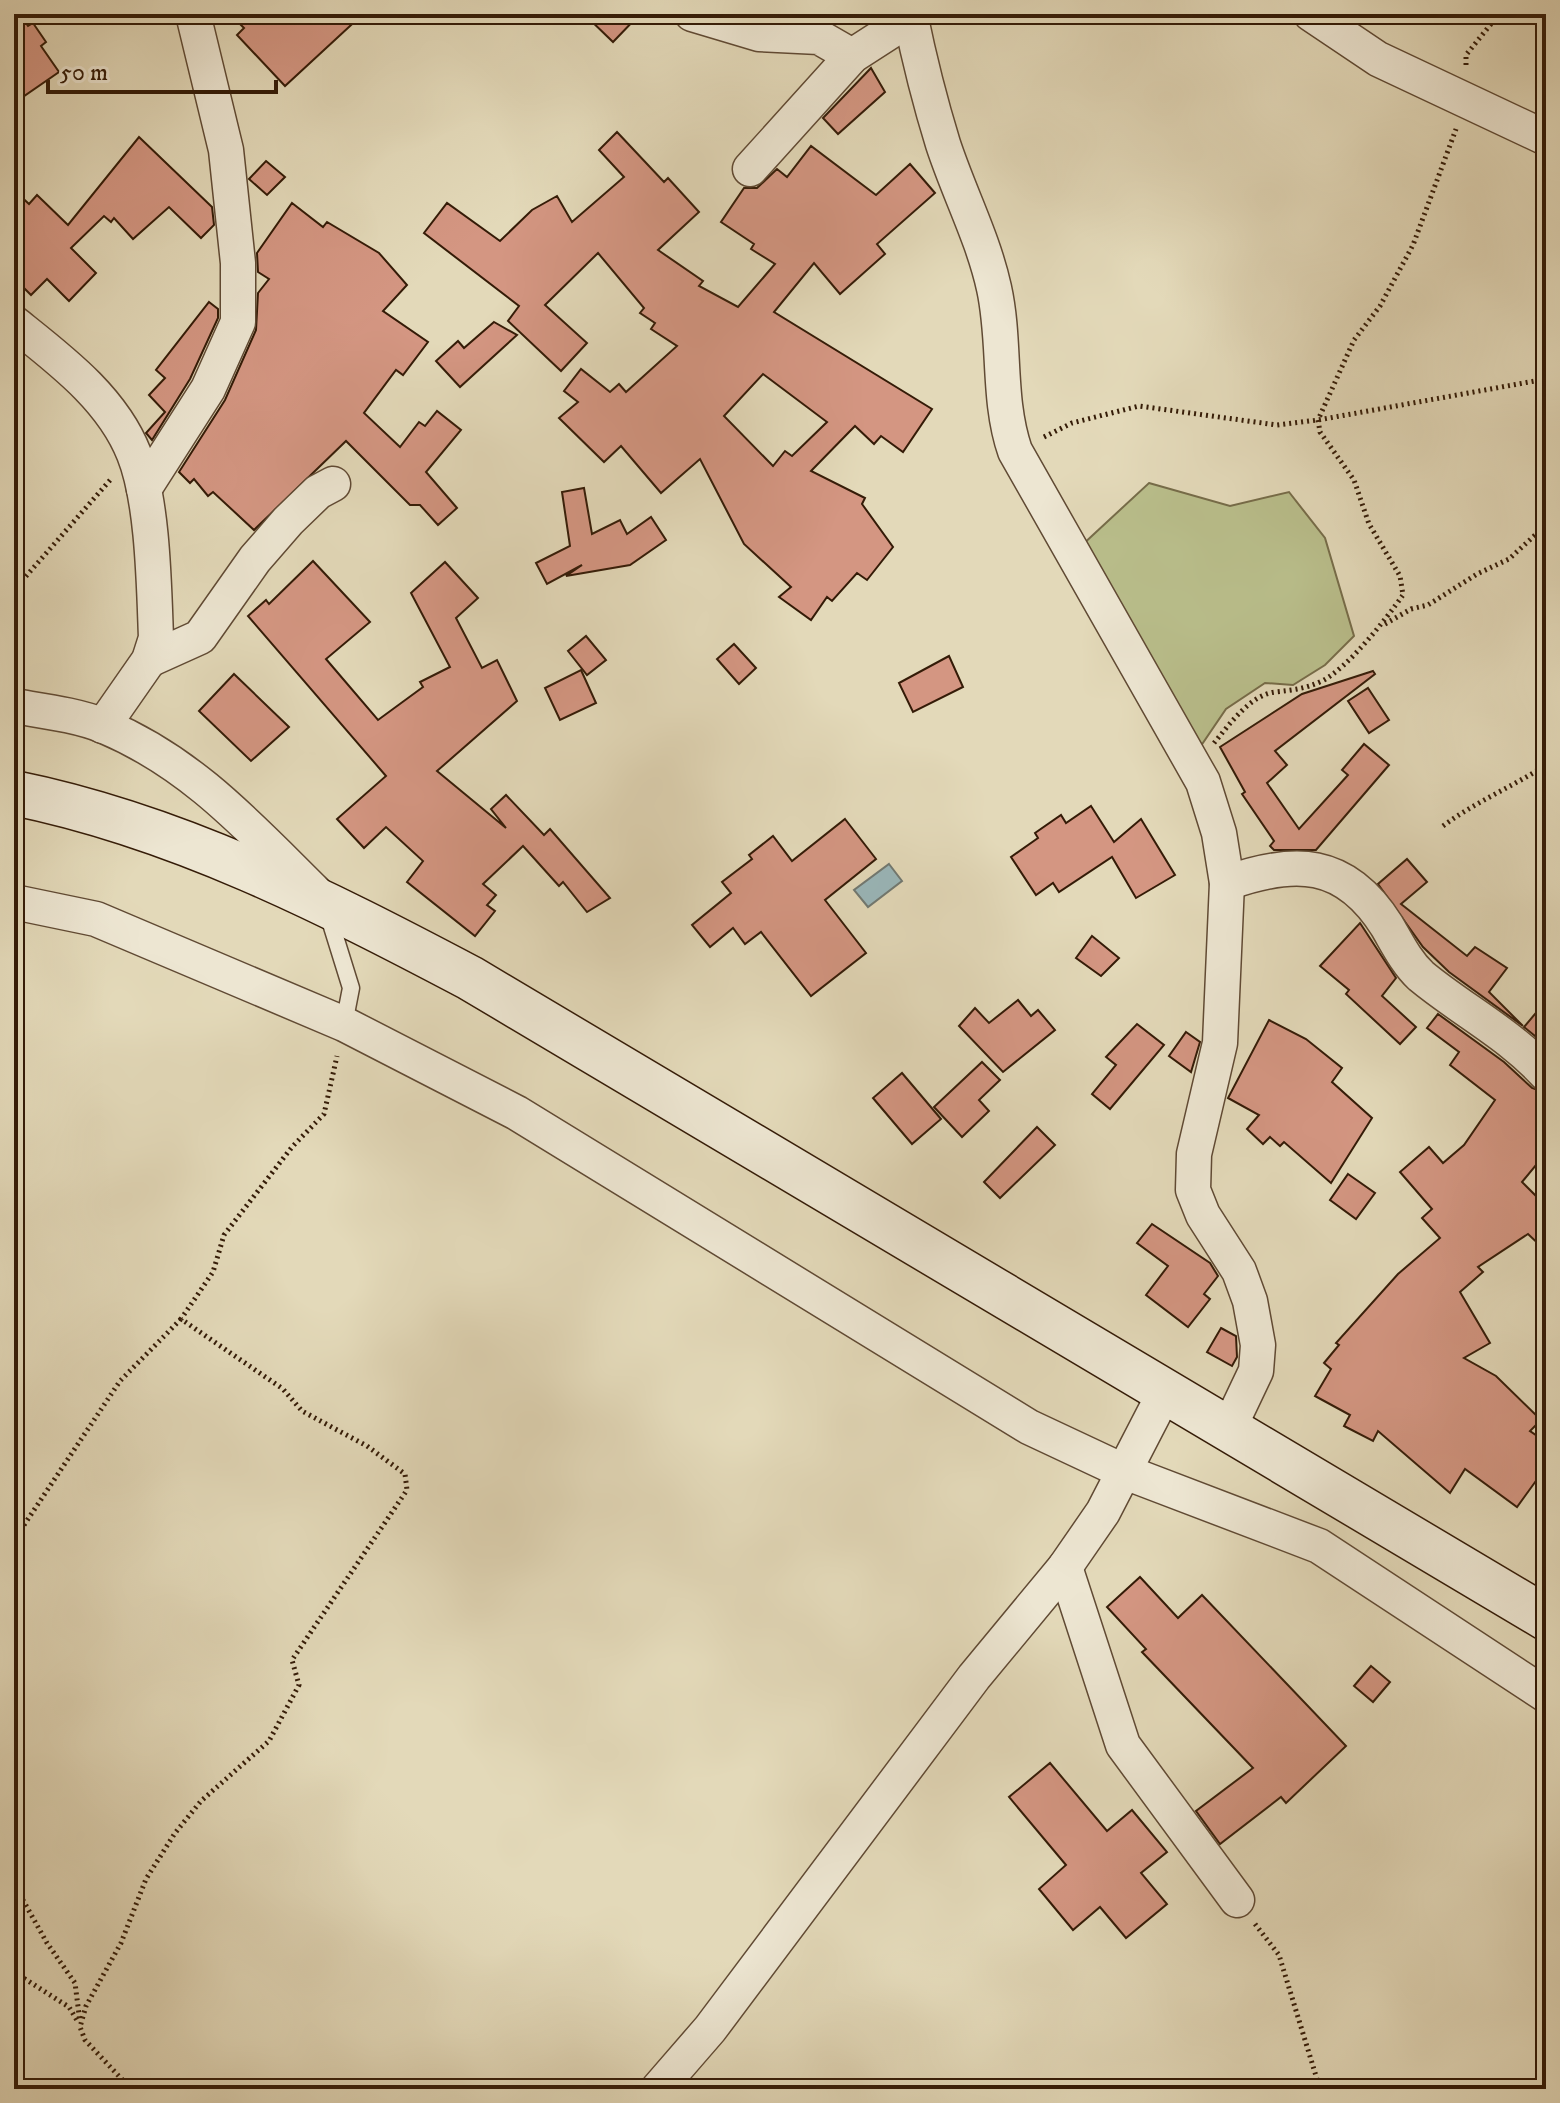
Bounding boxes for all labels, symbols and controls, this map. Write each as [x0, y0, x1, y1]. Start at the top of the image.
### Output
scale bar [48, 44, 276, 94]
text: 50 m [60, 58, 108, 88]

